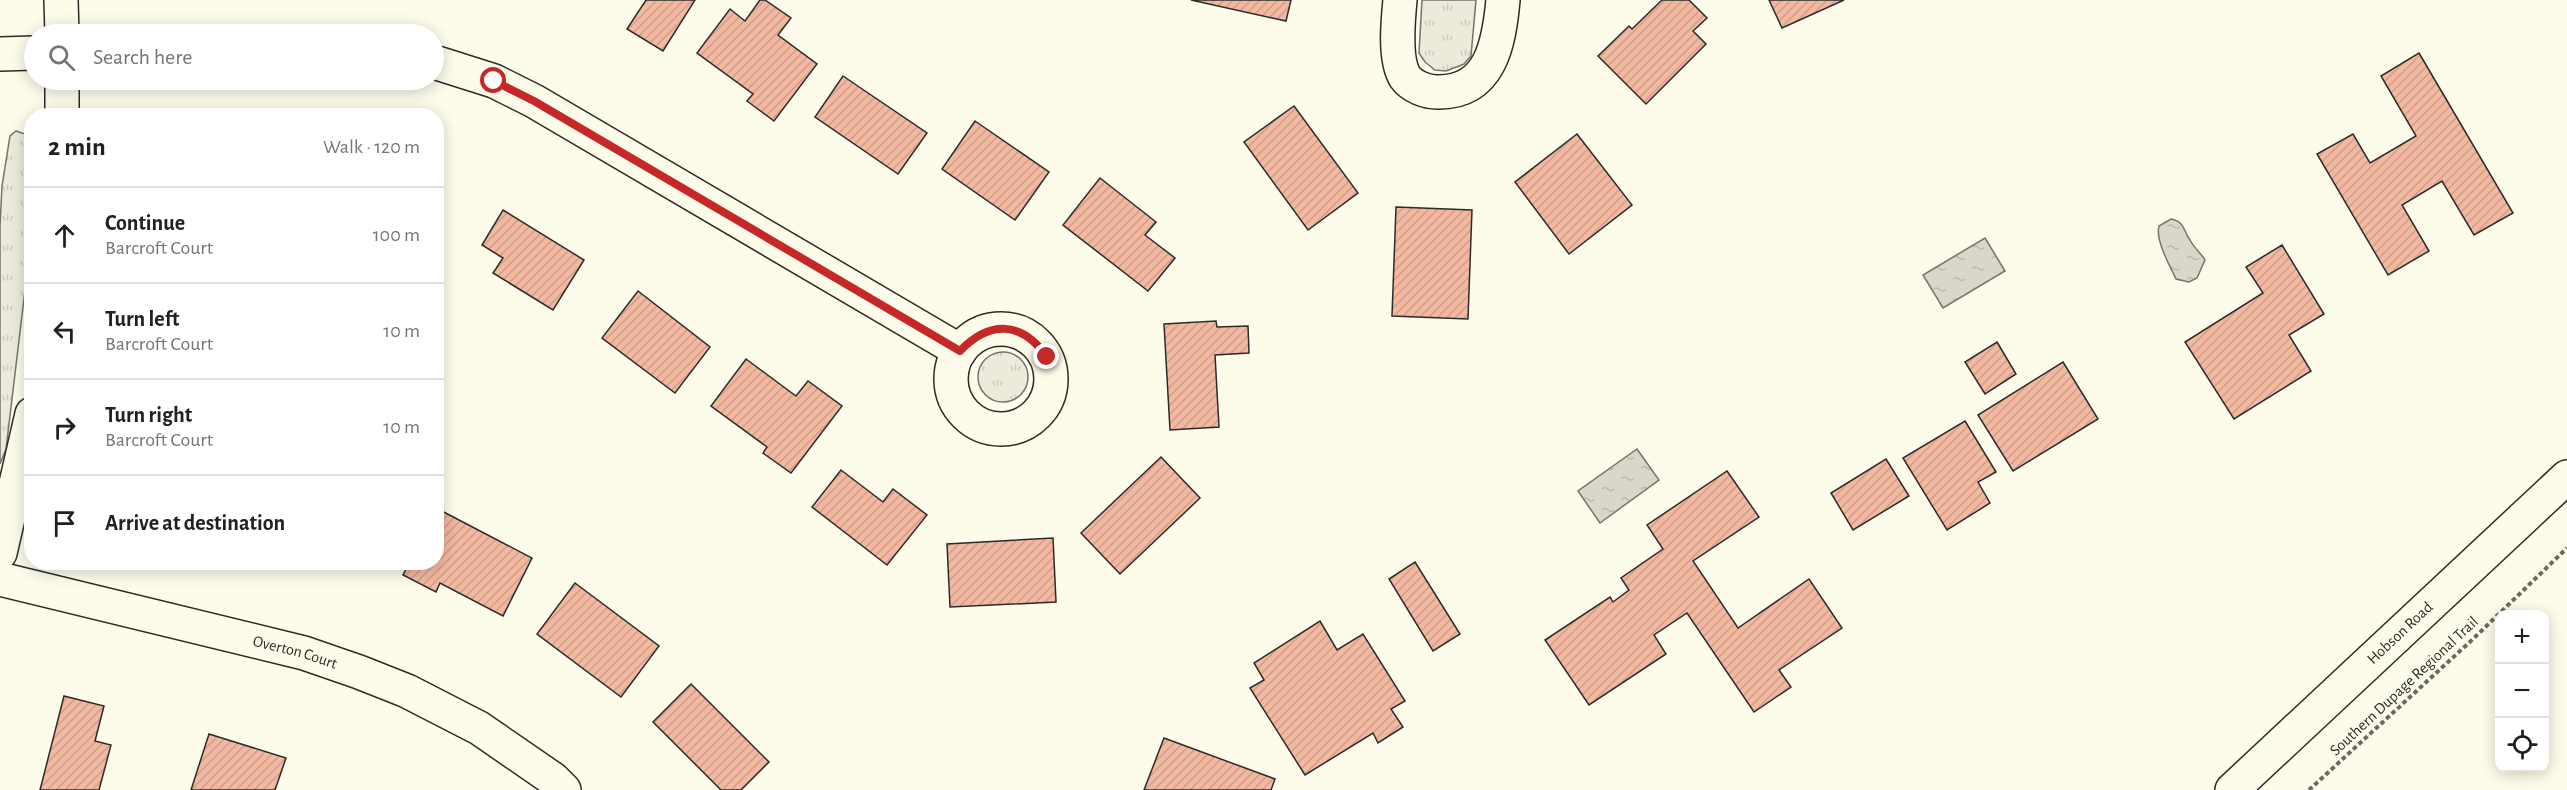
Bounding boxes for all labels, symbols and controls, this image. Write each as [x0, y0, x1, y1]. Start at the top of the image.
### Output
search box [24, 24, 444, 90]
icon: search [45, 41, 78, 74]
text: Search here [93, 46, 192, 68]
route start [480, 67, 506, 93]
text: 2 min [48, 134, 106, 160]
text: Walk · 120 m [323, 137, 420, 157]
text: Continue [105, 212, 185, 234]
icon: ahead [48, 219, 81, 252]
text: 100 m [373, 225, 420, 245]
text: Barcroft Court [105, 238, 213, 258]
text: Turn left [105, 308, 179, 330]
icon: left [48, 315, 81, 348]
text: 10 m [383, 321, 420, 341]
text: Barcroft Court [105, 334, 213, 354]
route end [1033, 343, 1059, 369]
text: Turn right [105, 404, 192, 426]
icon: right [48, 411, 81, 444]
text: 10 m [383, 417, 420, 437]
text: Barcroft Court [105, 430, 213, 450]
icon: arrive [48, 507, 81, 540]
text: Arrive at destination [105, 512, 285, 534]
street label: Hobson Road [2364, 599, 2436, 667]
map controls [2495, 610, 2549, 772]
button: + [2495, 610, 2549, 664]
street label: Southern Dupage Regional Trail [2327, 613, 2481, 759]
street label: Overton Court [251, 633, 339, 672]
button: − [2495, 664, 2549, 718]
button: locate [2495, 718, 2549, 772]

